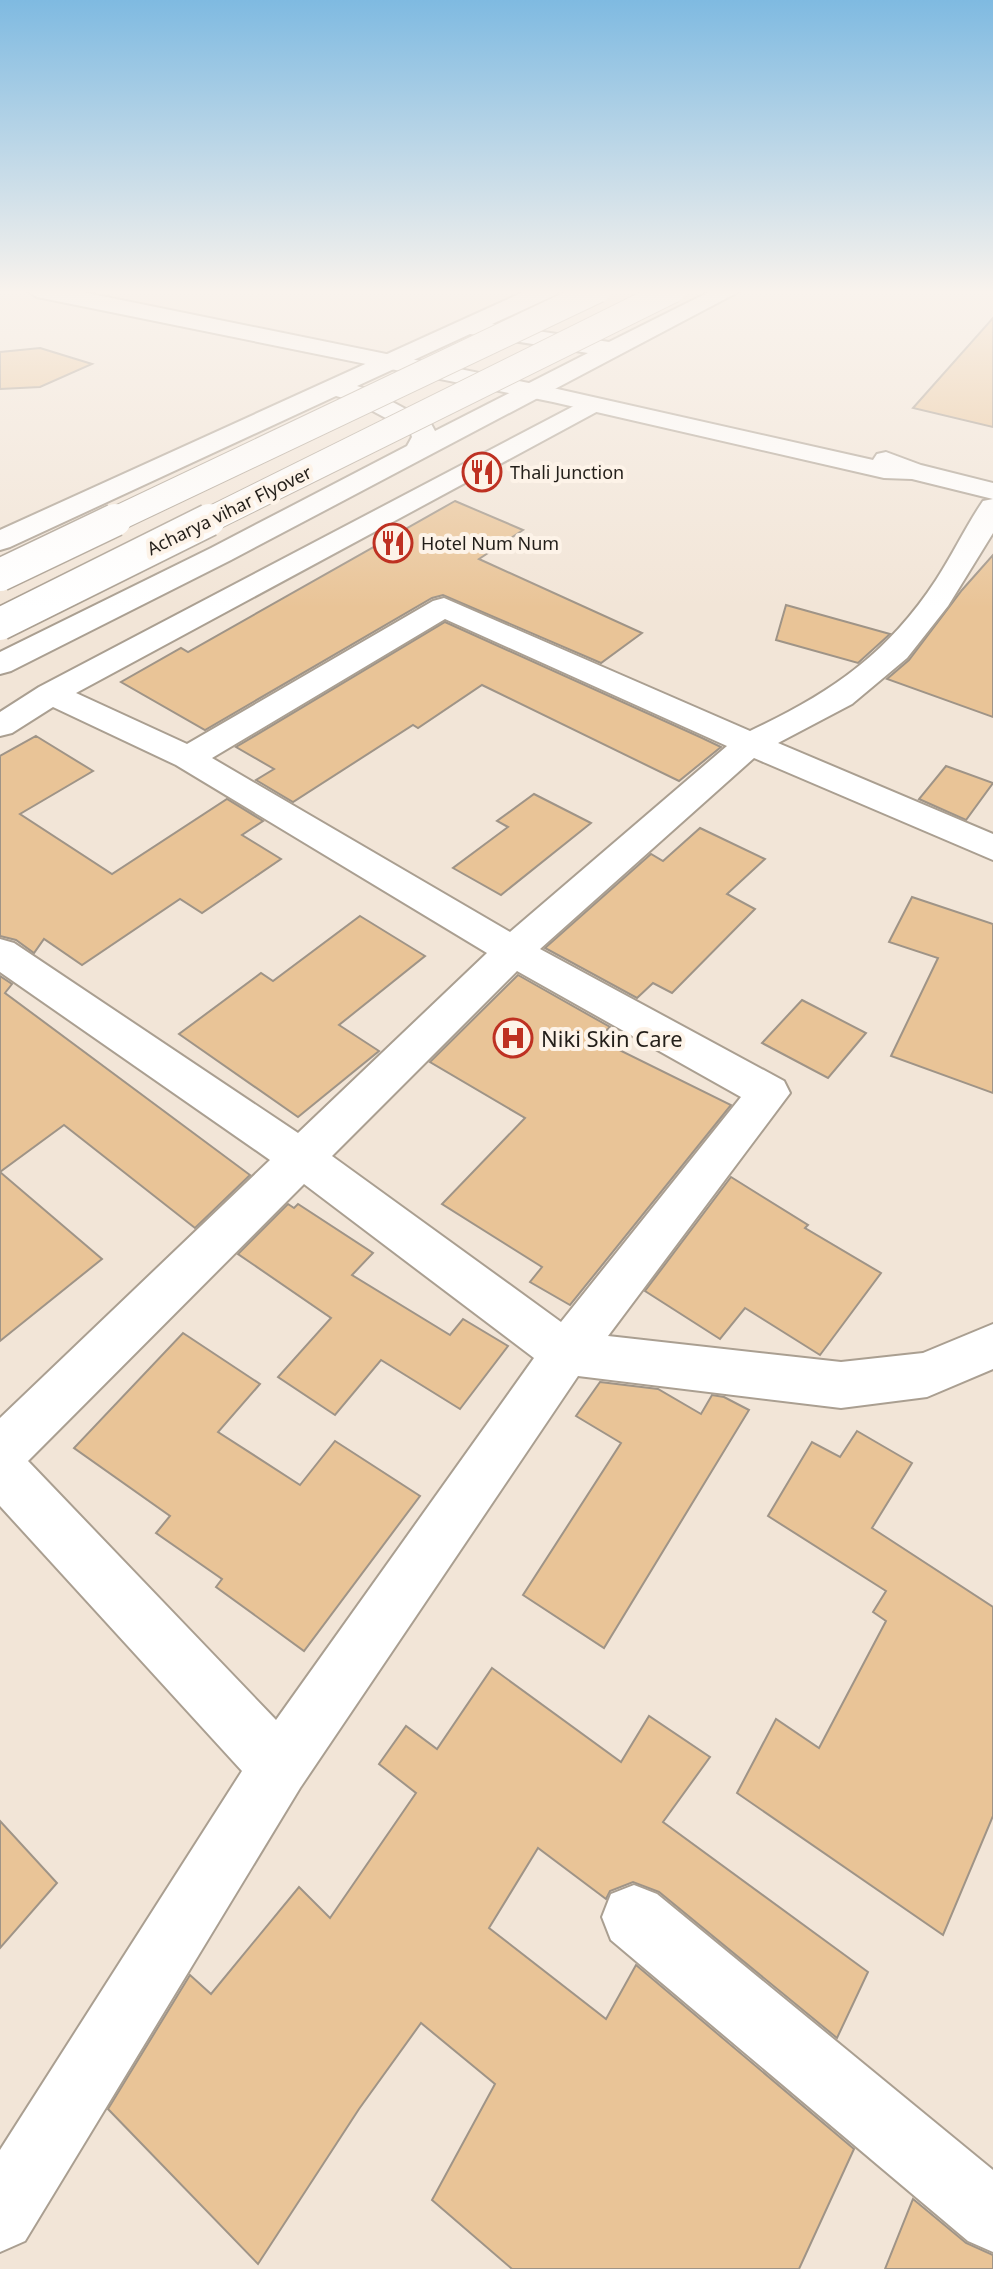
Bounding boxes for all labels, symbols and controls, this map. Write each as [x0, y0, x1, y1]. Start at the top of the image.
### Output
restaurant icon: Thali Junction [461, 451, 503, 493]
street label: Acharya vihar Flyover [143, 459, 316, 560]
place label: Thali Junction [510, 460, 624, 484]
restaurant icon: Hotel Num Num [372, 522, 414, 564]
place label: Hotel Num Num [421, 531, 559, 555]
hospital icon: Niki Skin Care [492, 1017, 534, 1059]
place label: Niki Skin Care [541, 1023, 683, 1053]

